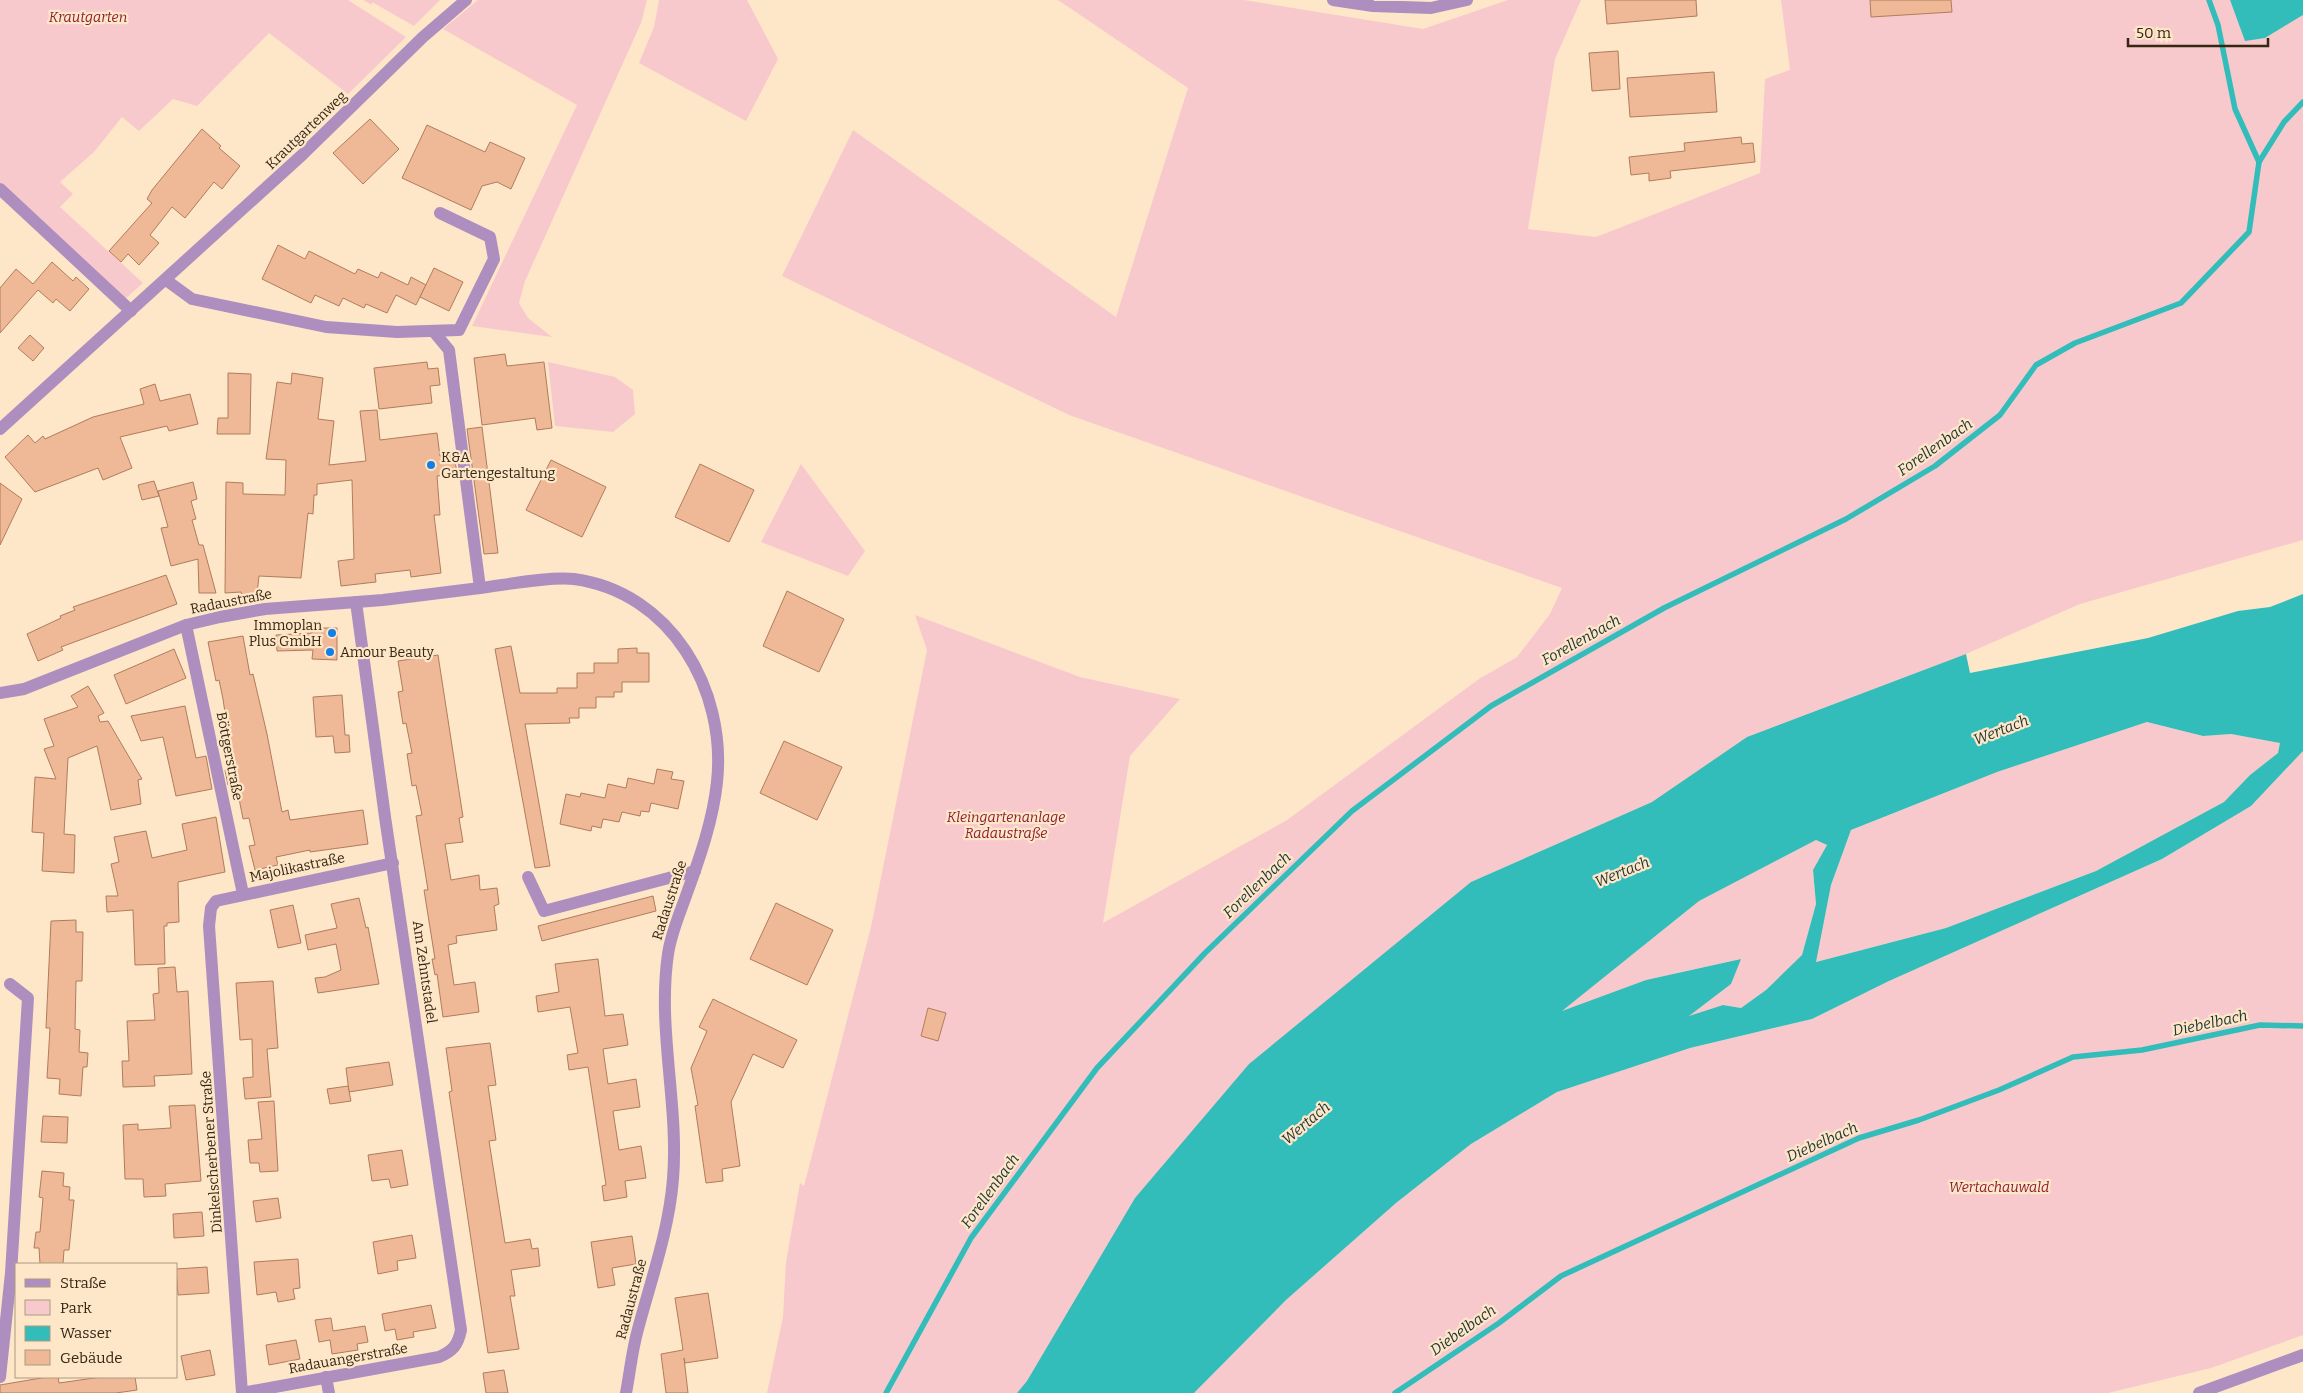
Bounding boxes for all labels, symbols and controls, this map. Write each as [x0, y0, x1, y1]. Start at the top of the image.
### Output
park label: Krautgarten [49, 9, 127, 26]
scale bar [2128, 15, 2268, 47]
text: 50 m [2136, 24, 2172, 42]
street label: Krautgartenweg [262, 87, 350, 173]
water label: Forellenbach [1894, 415, 1976, 479]
place label: K&A Gartengestaltung [441, 449, 556, 482]
marker: K&A Gartengestaltung [425, 459, 437, 471]
street label: Radaustraße [189, 585, 273, 618]
water label: Forellenbach [1538, 611, 1624, 669]
place label: Immoplan Plus GmbH [249, 617, 322, 650]
marker: Immoplan Plus GmbH [326, 627, 338, 639]
place label: Amour Beauty [340, 644, 435, 661]
marker: Amour Beauty [324, 646, 336, 658]
street label: Böttgerstraße [213, 710, 246, 802]
water label: Wertach [1971, 711, 2031, 749]
park label: Kleingartenanlage Radaustraße [947, 809, 1065, 842]
water label: Forellenbach [1219, 848, 1295, 922]
street label: Majolikastraße [248, 849, 346, 886]
water label: Wertach [1592, 853, 1652, 891]
street label: Radaustraße [649, 858, 690, 942]
street label: Am Zehntstadel [409, 920, 440, 1025]
water label: Diebelbach [2171, 1006, 2249, 1040]
street label: Dinkelscherbener Straße [197, 1070, 226, 1234]
water label: Wertach [1278, 1098, 1334, 1148]
water label: Diebelbach [1784, 1118, 1860, 1166]
water label: Forellenbach [957, 1150, 1023, 1232]
park label: Wertachauwald [1949, 1179, 2049, 1196]
street label: Radaustraße [613, 1257, 650, 1341]
legend [15, 1263, 178, 1378]
text: Straße [60, 1274, 106, 1292]
text: Park [60, 1299, 92, 1317]
water label: Diebelbach [1427, 1301, 1499, 1359]
text: Wasser [60, 1324, 112, 1342]
street label: Radauangerstraße [287, 1340, 409, 1377]
text: Gebäude [60, 1349, 123, 1367]

